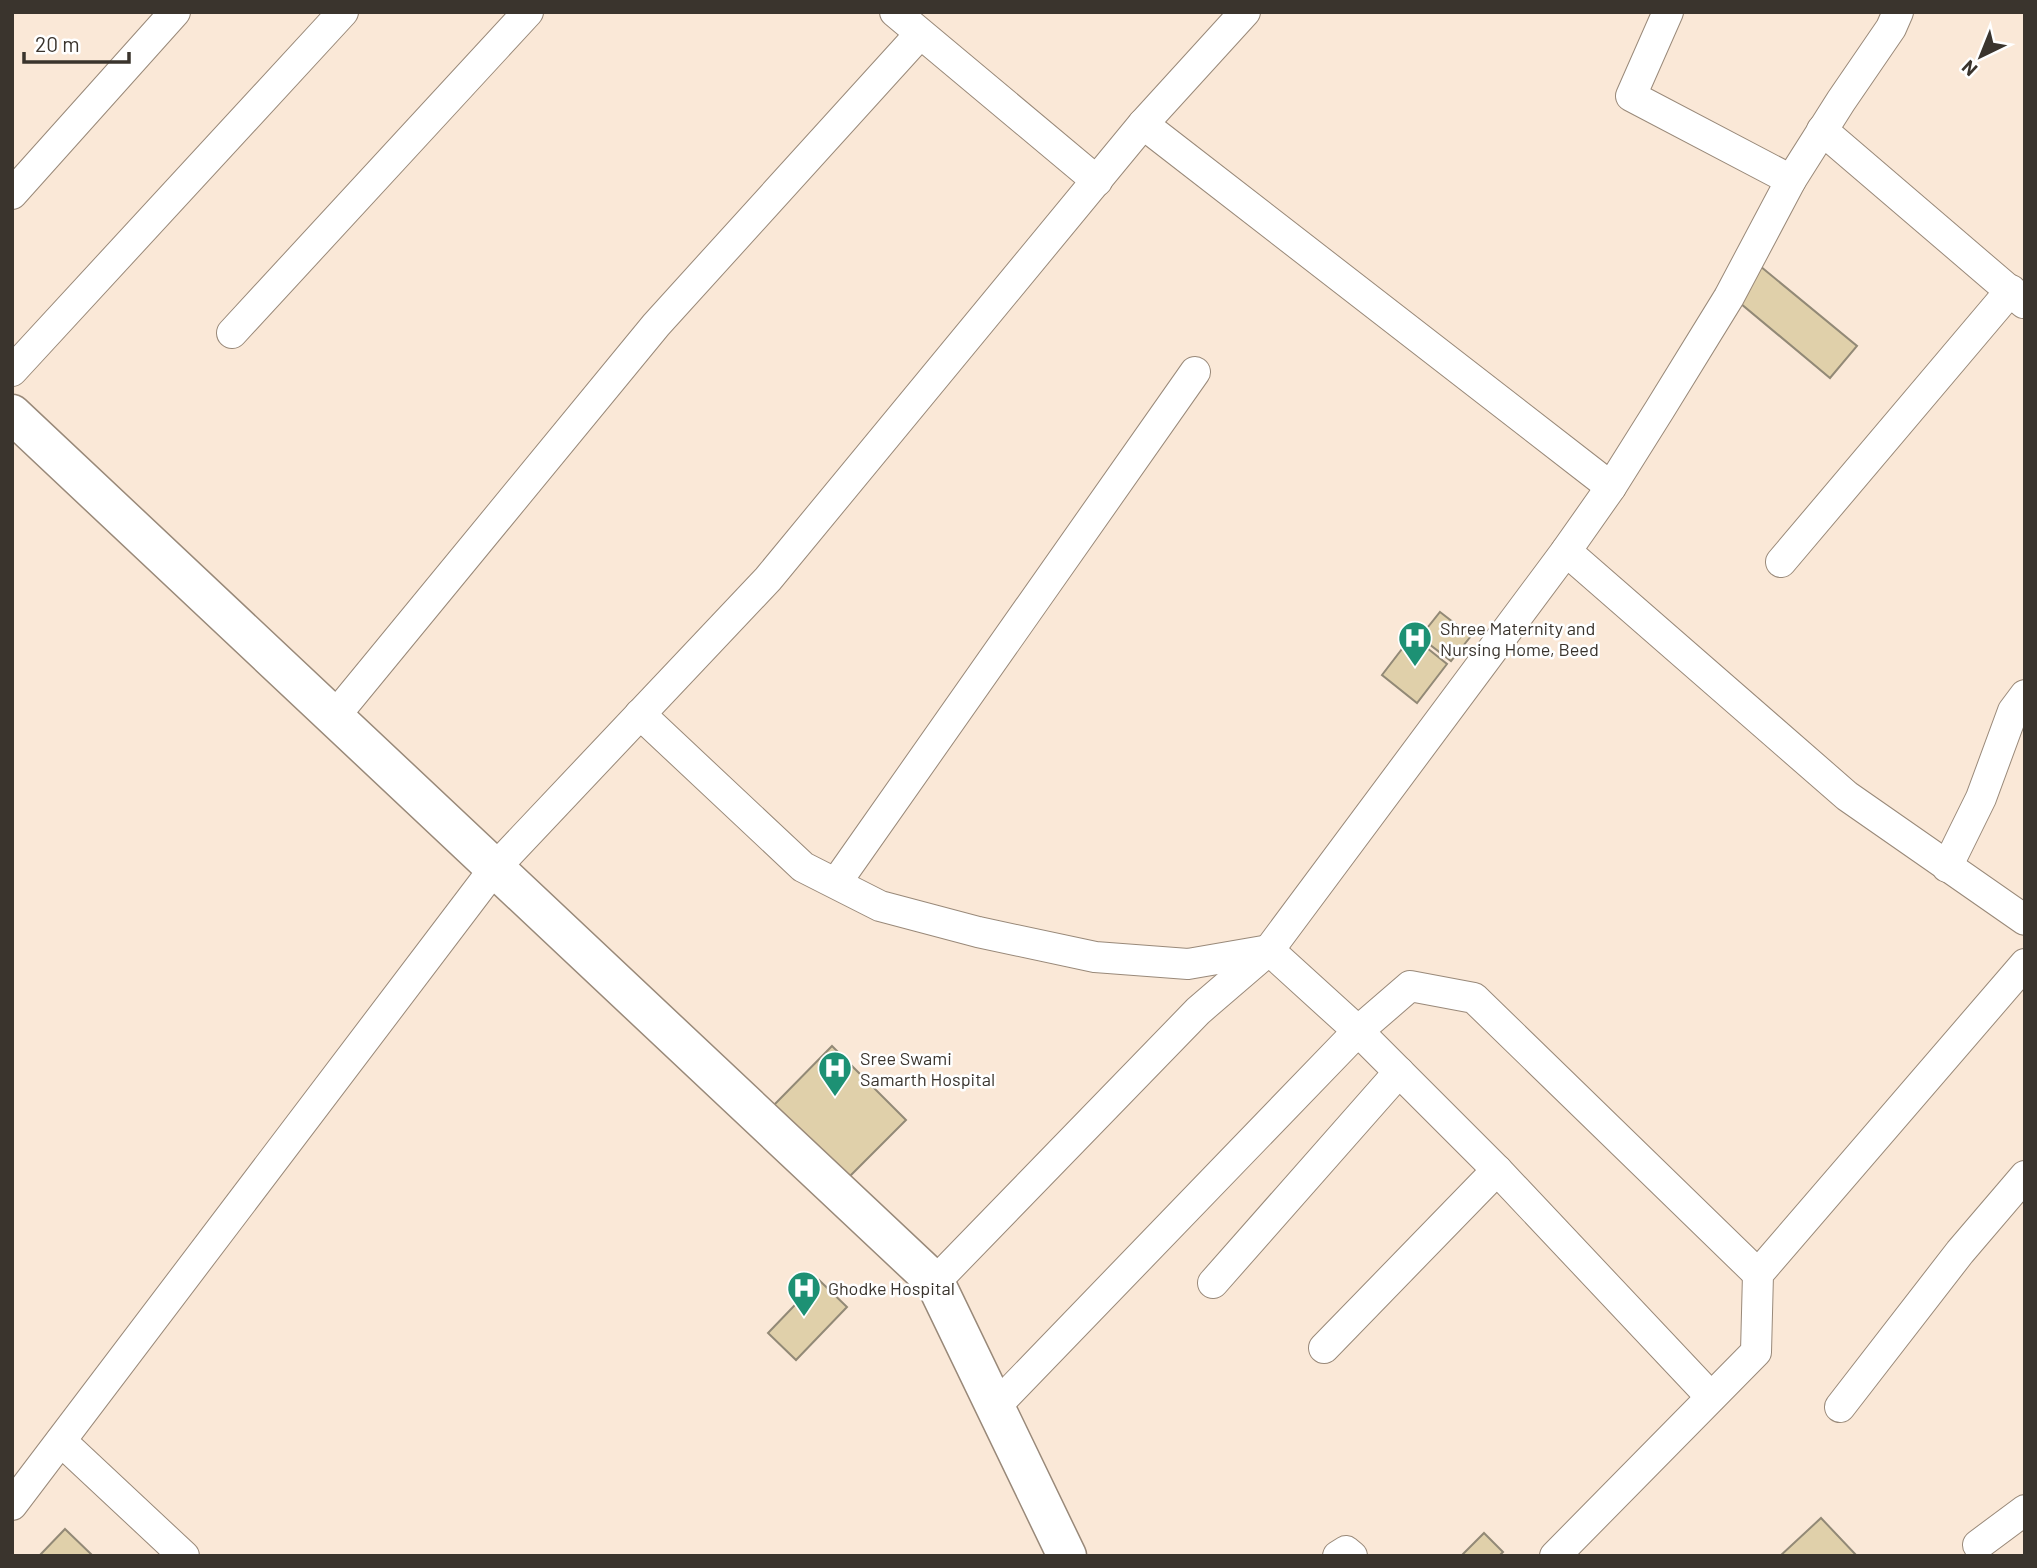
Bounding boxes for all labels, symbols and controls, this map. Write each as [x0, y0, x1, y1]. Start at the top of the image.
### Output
scale bar [24, 21, 130, 65]
north arrow [1946, 21, 2016, 91]
text: 20 m [35, 31, 80, 56]
text: N [1957, 56, 1982, 82]
place label: Shree Maternity and Nursing Home, Beed [1440, 617, 1599, 660]
hospital icon: Shree Maternity and Nursing Home, Beed [1396, 619, 1434, 668]
place label: Sree Swami Samarth Hospital [860, 1047, 995, 1090]
hospital icon: Sree Swami Samarth Hospital [816, 1049, 854, 1098]
hospital icon: Ghodke Hospital [785, 1269, 823, 1318]
place label: Ghodke Hospital [828, 1277, 955, 1299]

